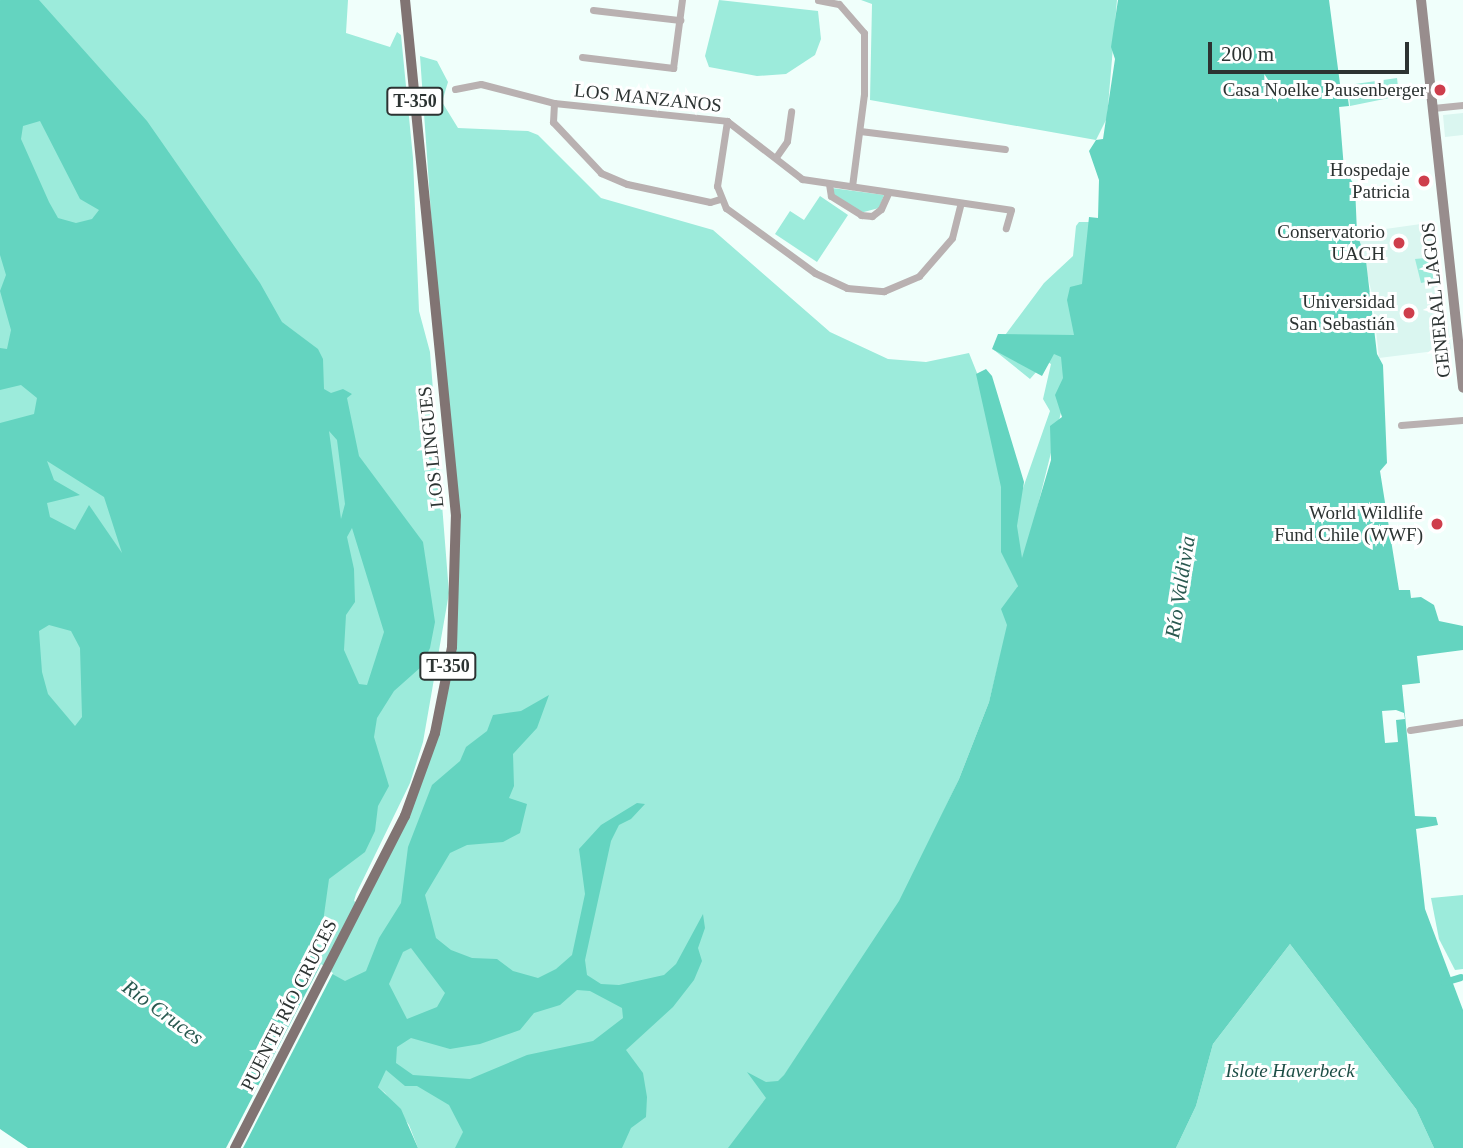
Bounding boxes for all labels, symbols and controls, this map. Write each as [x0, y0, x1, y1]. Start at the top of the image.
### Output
scale bar [1211, 28, 1412, 72]
text: 200 m [1221, 42, 1274, 66]
street label: LOS MANZANOS [573, 79, 723, 117]
place label: Casa Noelke Pausenberger [1223, 79, 1426, 101]
marker: Casa Noelke Pausenberger [1432, 82, 1448, 98]
road number: T-350 [385, 86, 445, 116]
place label: Hospedaje Patricia [1330, 159, 1410, 203]
marker: Hospedaje Patricia [1416, 173, 1432, 189]
place label: Conservatorio UACH [1277, 221, 1385, 265]
street label: GENERAL LAGOS [1416, 221, 1456, 379]
marker: Conservatorio UACH [1391, 235, 1407, 251]
place label: Universidad San Sebastián [1289, 291, 1395, 335]
marker: Universidad San Sebastián [1401, 305, 1417, 321]
street label: LOS LINGUES [413, 385, 449, 509]
place label: World Wildlife Fund Chile (WWF) [1274, 502, 1423, 546]
marker: World Wildlife Fund Chile (WWF) [1429, 516, 1445, 532]
water label: Río Valdivia [1159, 534, 1201, 640]
road number: T-350 [418, 652, 478, 680]
street label: PUENTE RÍO CRUCES [236, 916, 342, 1094]
water label: Río Cruces [118, 974, 208, 1050]
park label: Islote Haverbeck [1225, 1060, 1355, 1082]

